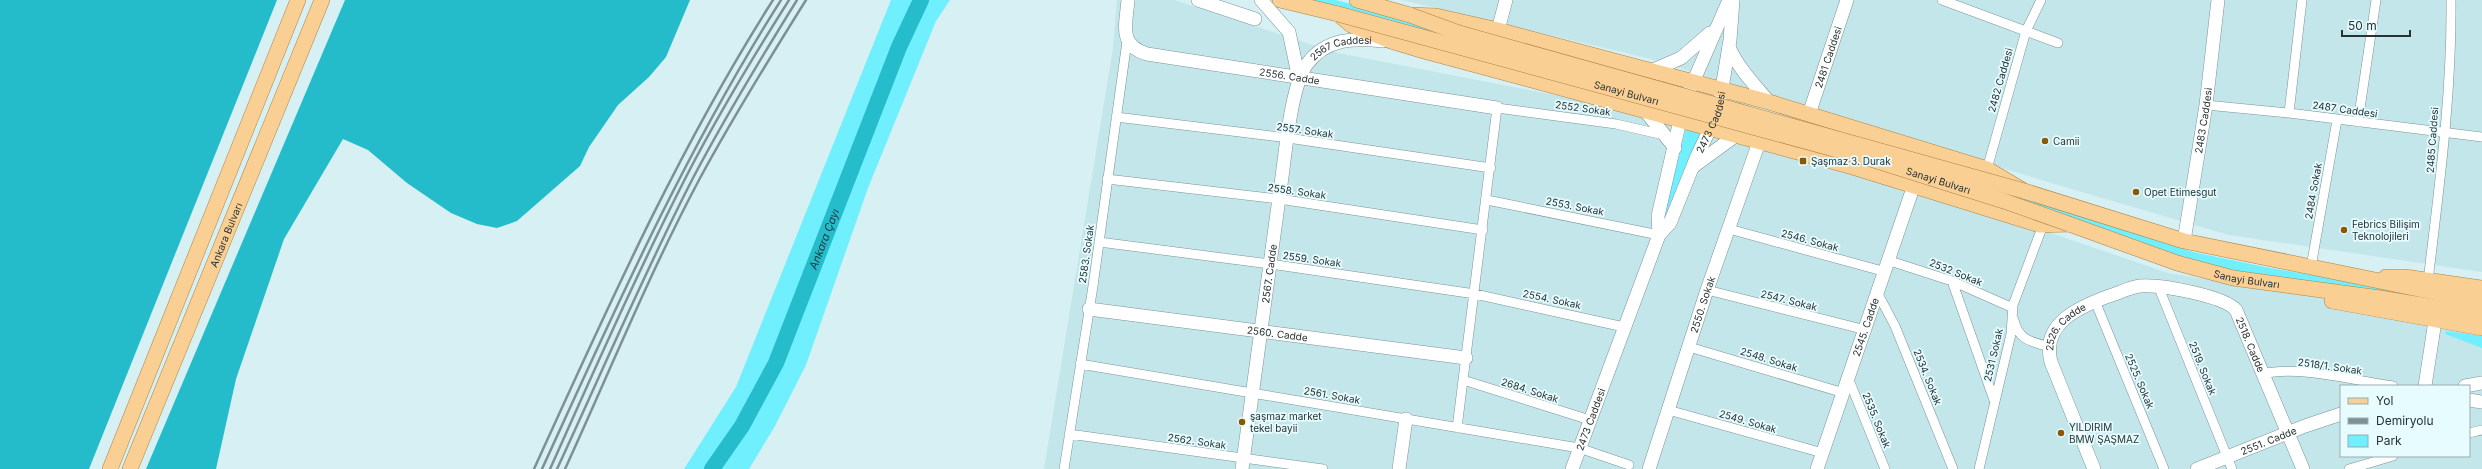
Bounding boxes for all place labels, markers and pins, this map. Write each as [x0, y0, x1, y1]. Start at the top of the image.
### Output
place label: Camii [2053, 135, 2080, 147]
marker: Camii [2040, 136, 2050, 146]
place label: Şaşmaz 3. Durak [1811, 155, 1891, 167]
marker: Şaşmaz 3. Durak [1798, 156, 1808, 166]
place label: Opet Etimesgut [2144, 186, 2217, 198]
marker: Opet Etimesgut [2131, 187, 2141, 197]
place label: Febrics Bilişim Teknolojileri [2352, 218, 2420, 242]
marker: Febrics Bilişim Teknolojileri [2339, 225, 2349, 235]
place label: şaşmaz market tekel bayii [1250, 410, 1322, 434]
marker: şaşmaz market tekel bayii [1237, 417, 1247, 427]
place label: YILDIRIM BMW ŞAŞMAZ [2069, 421, 2139, 445]
marker: YILDIRIM BMW ŞAŞMAZ [2056, 428, 2066, 438]

